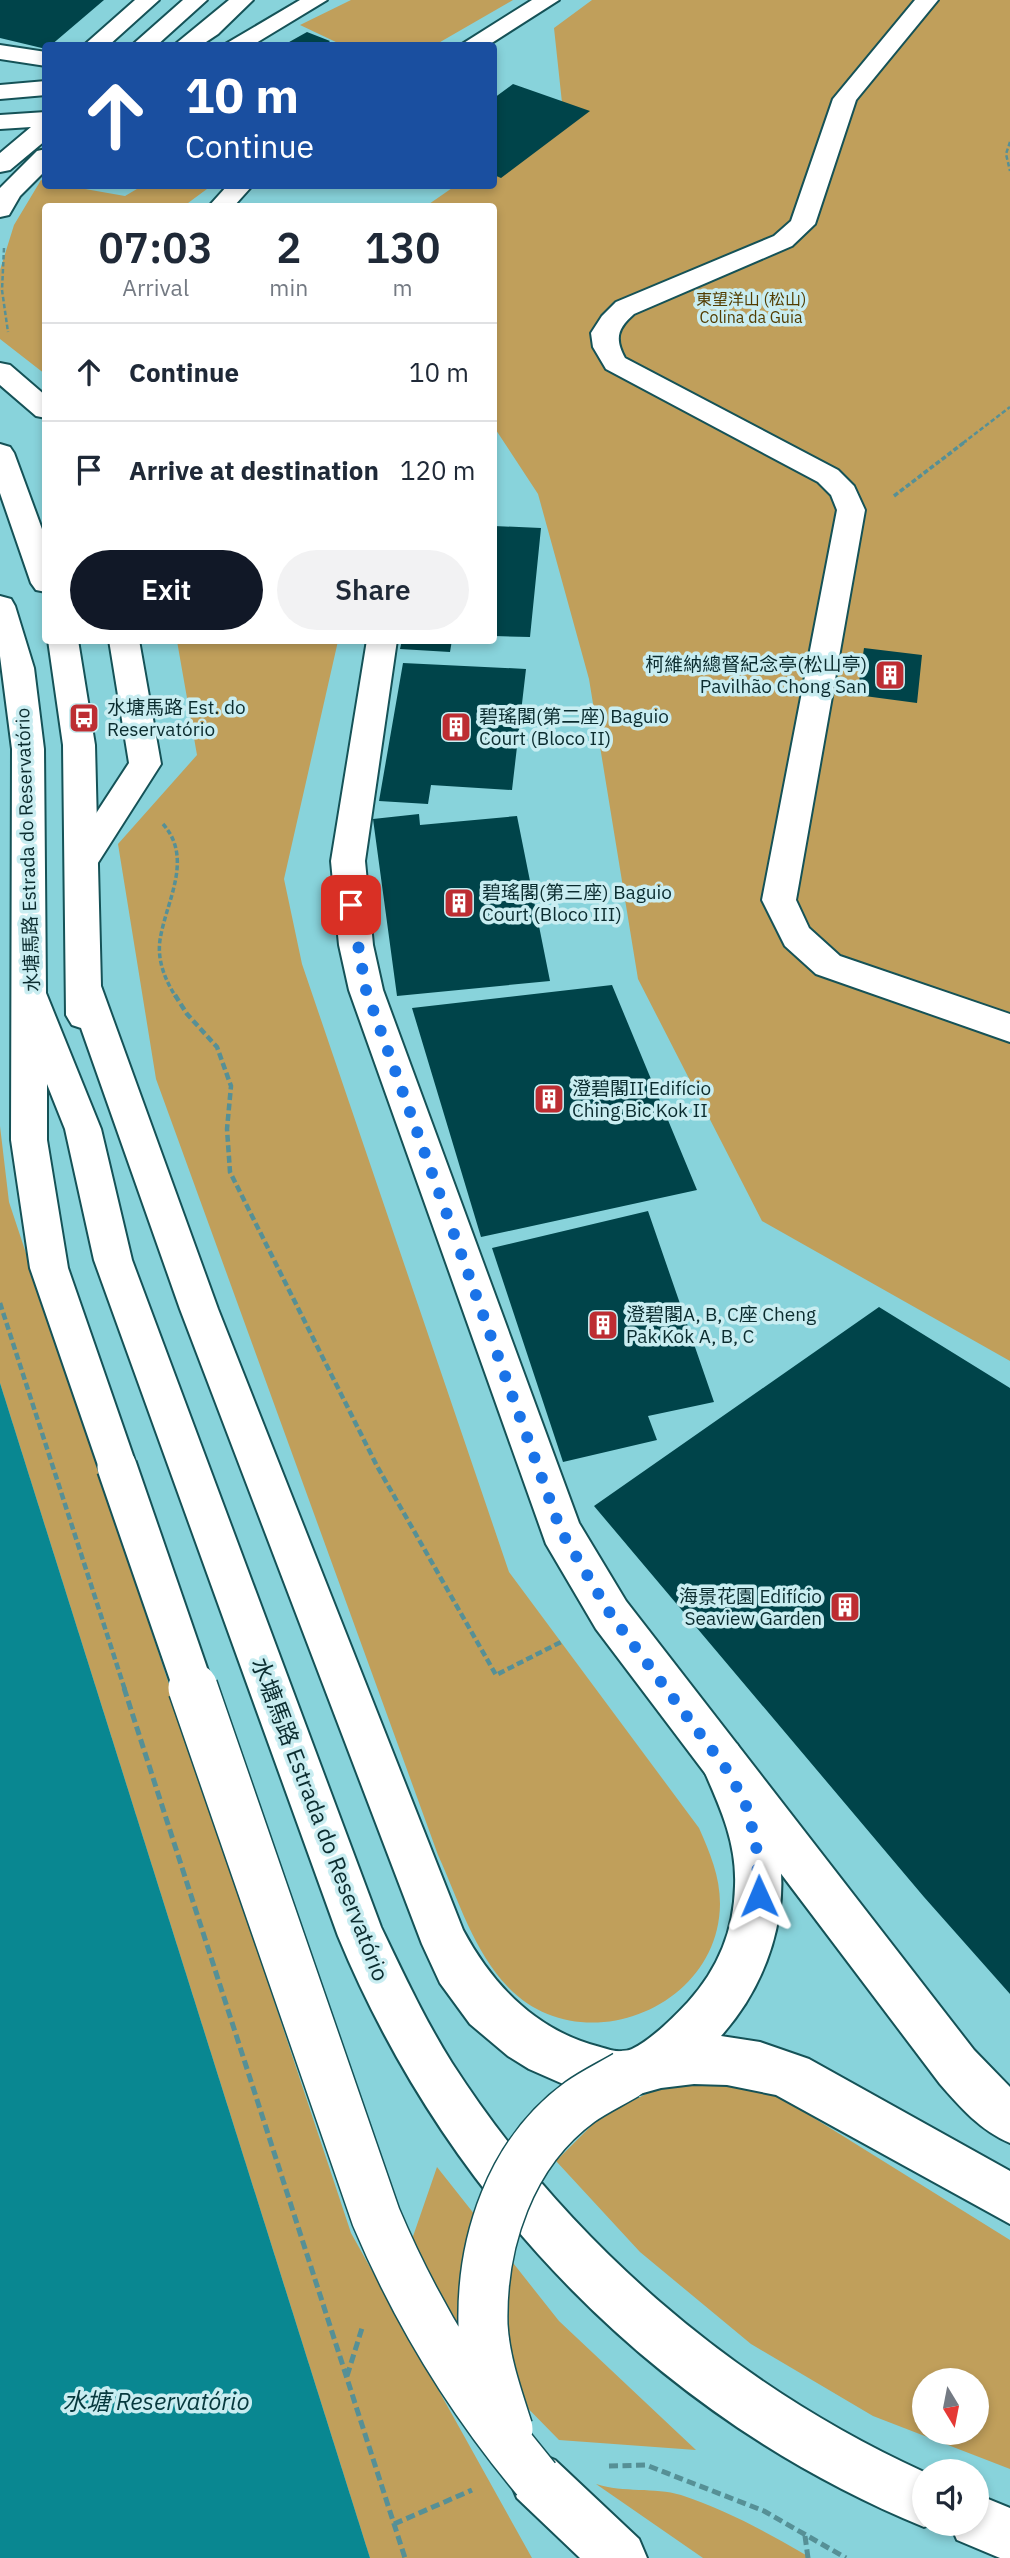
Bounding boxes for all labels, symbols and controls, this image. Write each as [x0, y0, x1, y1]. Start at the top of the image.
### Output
text: 10 m [185, 63, 299, 126]
icon: ahead [70, 70, 161, 161]
text: Continue [185, 125, 314, 167]
text: 07:03 [99, 220, 213, 275]
text: 2 [276, 220, 301, 275]
text: 130 [365, 220, 440, 275]
text: Arrival [122, 272, 189, 302]
text: min [269, 272, 308, 302]
text: m [393, 272, 413, 302]
park label: 東望洋山 (松山) Colina da Guia [696, 289, 806, 327]
icon: ahead [70, 353, 108, 391]
text: Continue [129, 355, 239, 389]
text: 10 m [409, 355, 469, 389]
icon: arrive [70, 451, 108, 489]
text: Arrive at destination [129, 453, 379, 487]
text: 120 m [400, 453, 476, 487]
button: Exit [70, 550, 263, 630]
button: Share [277, 550, 469, 630]
place label: 柯維納總督紀念亭(松山亭) Pavilhão Chong San [645, 652, 867, 698]
building icon: 柯維納總督紀念亭(松山亭) Pavilhão Chong San [873, 658, 907, 692]
place label: 水塘馬路 Est. do Reservatório [107, 695, 246, 741]
bus stop icon: 水塘馬路 Est. do Reservatório [67, 701, 101, 735]
place label: 碧瑤閣(第二座) Baguio Court (Bloco II) [479, 704, 669, 750]
street label: 水塘馬路 Estrada do Reservatório [10, 708, 44, 992]
building icon: 碧瑤閣(第二座) Baguio Court (Bloco II) [439, 710, 473, 744]
pin [321, 875, 381, 935]
place label: 碧瑤閣(第三座) Baguio Court (Bloco III) [482, 880, 672, 926]
icon: arrive [332, 886, 370, 924]
building icon: 碧瑤閣(第三座) Baguio Court (Bloco III) [442, 886, 476, 920]
place label: 澄碧閣II Edifício Ching Bic Kok II [572, 1076, 711, 1122]
building icon: 澄碧閣II Edifício Ching Bic Kok II [532, 1082, 566, 1116]
place label: 澄碧閣A, B, C座 Cheng Pak Kok A, B, C [626, 1302, 816, 1348]
building icon: 澄碧閣A, B, C座 Cheng Pak Kok A, B, C [586, 1308, 620, 1342]
place label: 海景花園 Edifício Seaview Garden [679, 1584, 822, 1630]
building icon: 海景花園 Edifício Seaview Garden [828, 1590, 862, 1624]
street label: 水塘馬路 Estrada do Reservatório [245, 1653, 397, 1985]
position arrow [722, 1859, 796, 1933]
north arrow [912, 2368, 989, 2445]
map controls [912, 2368, 989, 2536]
water label: 水塘 Reservatório [62, 2385, 250, 2417]
button: sound [912, 2459, 989, 2536]

